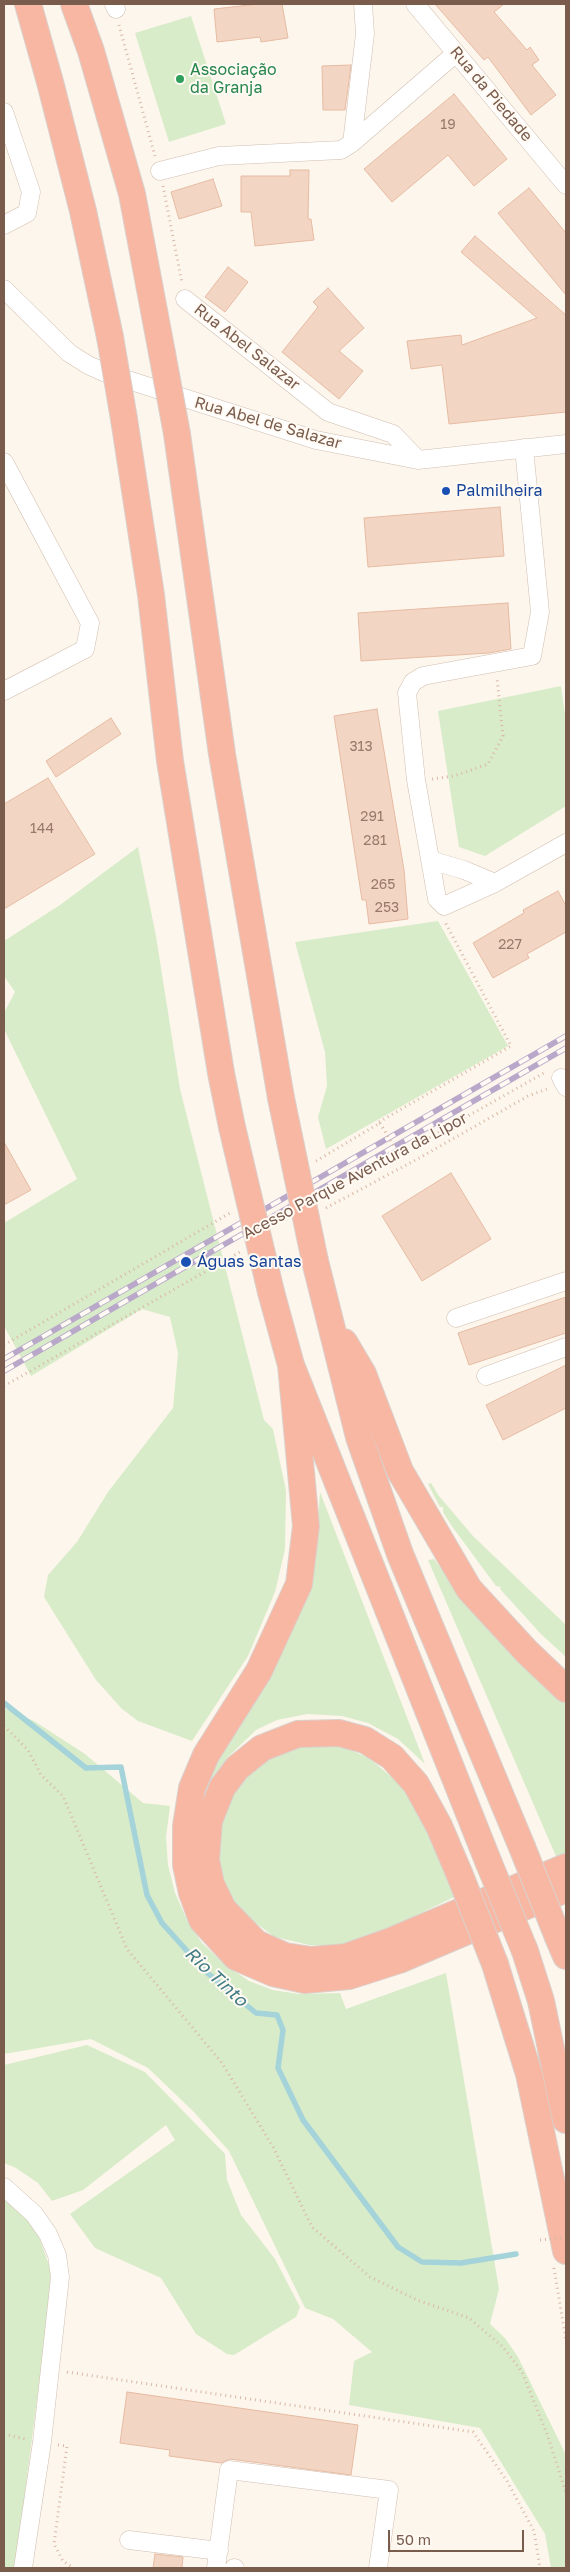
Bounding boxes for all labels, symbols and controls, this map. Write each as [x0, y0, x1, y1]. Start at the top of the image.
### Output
street label: Rua da Piedade [446, 43, 536, 145]
place label: Associação da Granja [190, 60, 277, 98]
marker: Associação da Granja [174, 73, 186, 85]
house number: 19 [440, 117, 456, 133]
street label: Rua Abel Salazar [190, 300, 304, 394]
street label: Rua Abel de Salazar [192, 393, 344, 453]
place label: Palmilheira [456, 481, 543, 501]
marker: Palmilheira [440, 485, 452, 497]
house number: 313 [349, 739, 373, 755]
house number: 291 [360, 809, 384, 825]
house number: 144 [30, 821, 54, 837]
house number: 281 [363, 833, 387, 849]
house number: 265 [371, 877, 395, 893]
house number: 253 [375, 900, 399, 916]
house number: 227 [498, 937, 522, 953]
street label: Acesso Parque Aventura da Lipor [239, 1108, 471, 1244]
place label: Águas Santas [197, 1252, 301, 1272]
marker: Águas Santas [179, 1255, 193, 1269]
water label: Rio Tinto [180, 1943, 252, 2011]
scale bar [390, 2520, 526, 2552]
text: 50 m [396, 2530, 431, 2548]

